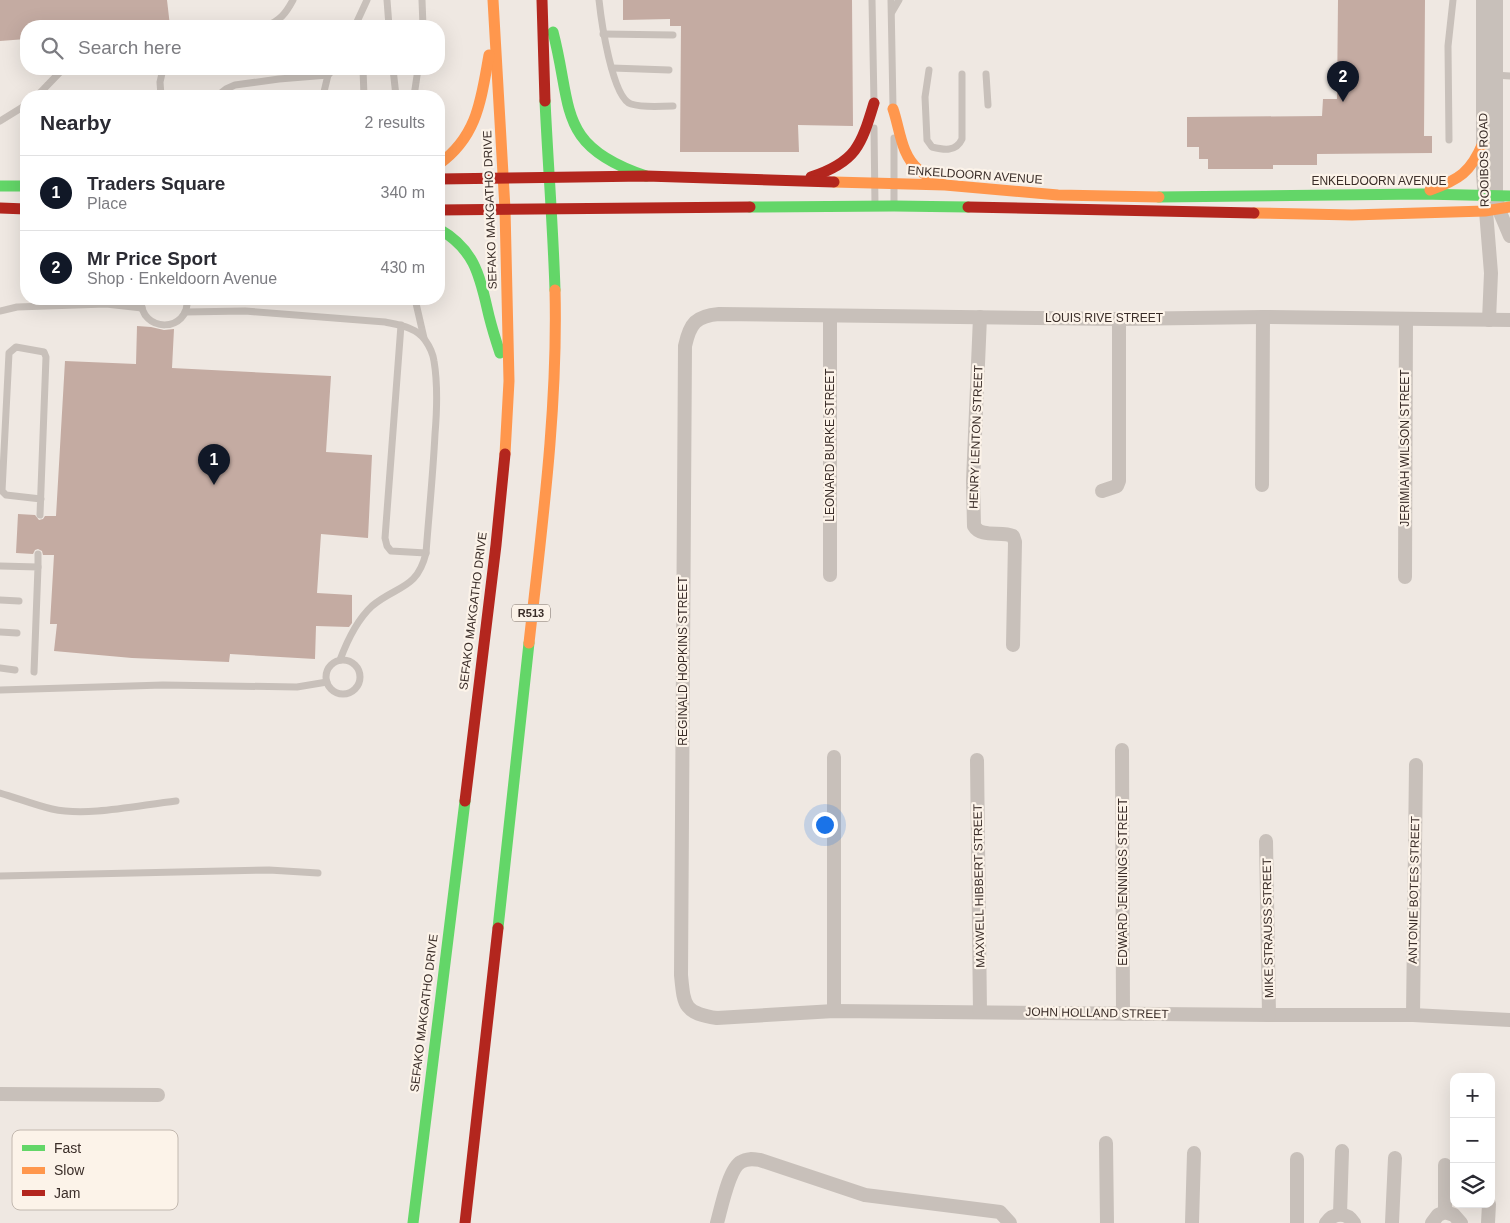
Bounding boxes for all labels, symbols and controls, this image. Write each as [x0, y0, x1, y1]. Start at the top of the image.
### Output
search box [20, 20, 445, 75]
icon: search [38, 34, 66, 62]
text: Search here [78, 37, 182, 58]
pin: 2 [1327, 61, 1359, 102]
text: Nearby [40, 111, 111, 134]
street label: ROOIBOS ROAD [1476, 113, 1492, 207]
text: 2 results [365, 114, 425, 131]
street label: SEFAKO MAKGATHO DRIVE [480, 130, 500, 290]
street label: ENKELDOORN AVENUE [907, 163, 1043, 187]
text: Traders Square [87, 173, 225, 194]
street label: ENKELDOORN AVENUE [1311, 174, 1447, 188]
text: 1 [52, 184, 60, 201]
text: 340 m [381, 184, 425, 201]
text: Place [87, 195, 127, 212]
text: Mr Price Sport [87, 248, 217, 269]
text: 2 [52, 259, 60, 276]
text: 430 m [381, 259, 425, 276]
text: Shop · Enkeldoorn Avenue [87, 270, 277, 287]
street label: LOUIS RIVE STREET [1045, 311, 1164, 325]
street label: HENRY LENTON STREET [966, 364, 986, 509]
street label: LEONARD BURKE STREET [823, 368, 837, 522]
street label: JERIMIAH WILSON STREET [1398, 369, 1412, 527]
pin: 1 [198, 444, 230, 485]
street label: SEFAKO MAKGATHO DRIVE [456, 531, 490, 691]
street label: REGINALD HOPKINS STREET [676, 576, 690, 746]
road number: R513 [512, 604, 550, 622]
street label: EDWARD JENNINGS STREET [1116, 798, 1130, 966]
street label: MAXWELL HIBBERT STREET [971, 803, 987, 968]
your location [812, 812, 838, 838]
street label: ANTONIE BOTES STREET [1406, 815, 1422, 964]
street label: MIKE STRAUSS STREET [1260, 857, 1276, 998]
street label: SEFAKO MAKGATHO DRIVE [407, 933, 441, 1093]
street label: JOHN HOLLAND STREET [1025, 1005, 1169, 1021]
map controls [1450, 1073, 1495, 1208]
button: + [1450, 1073, 1495, 1118]
button: − [1450, 1118, 1495, 1163]
legend [12, 1130, 178, 1210]
text: Fast [54, 1140, 81, 1156]
text: Slow [54, 1162, 85, 1178]
button: layers [1450, 1163, 1495, 1208]
text: Jam [54, 1185, 80, 1201]

